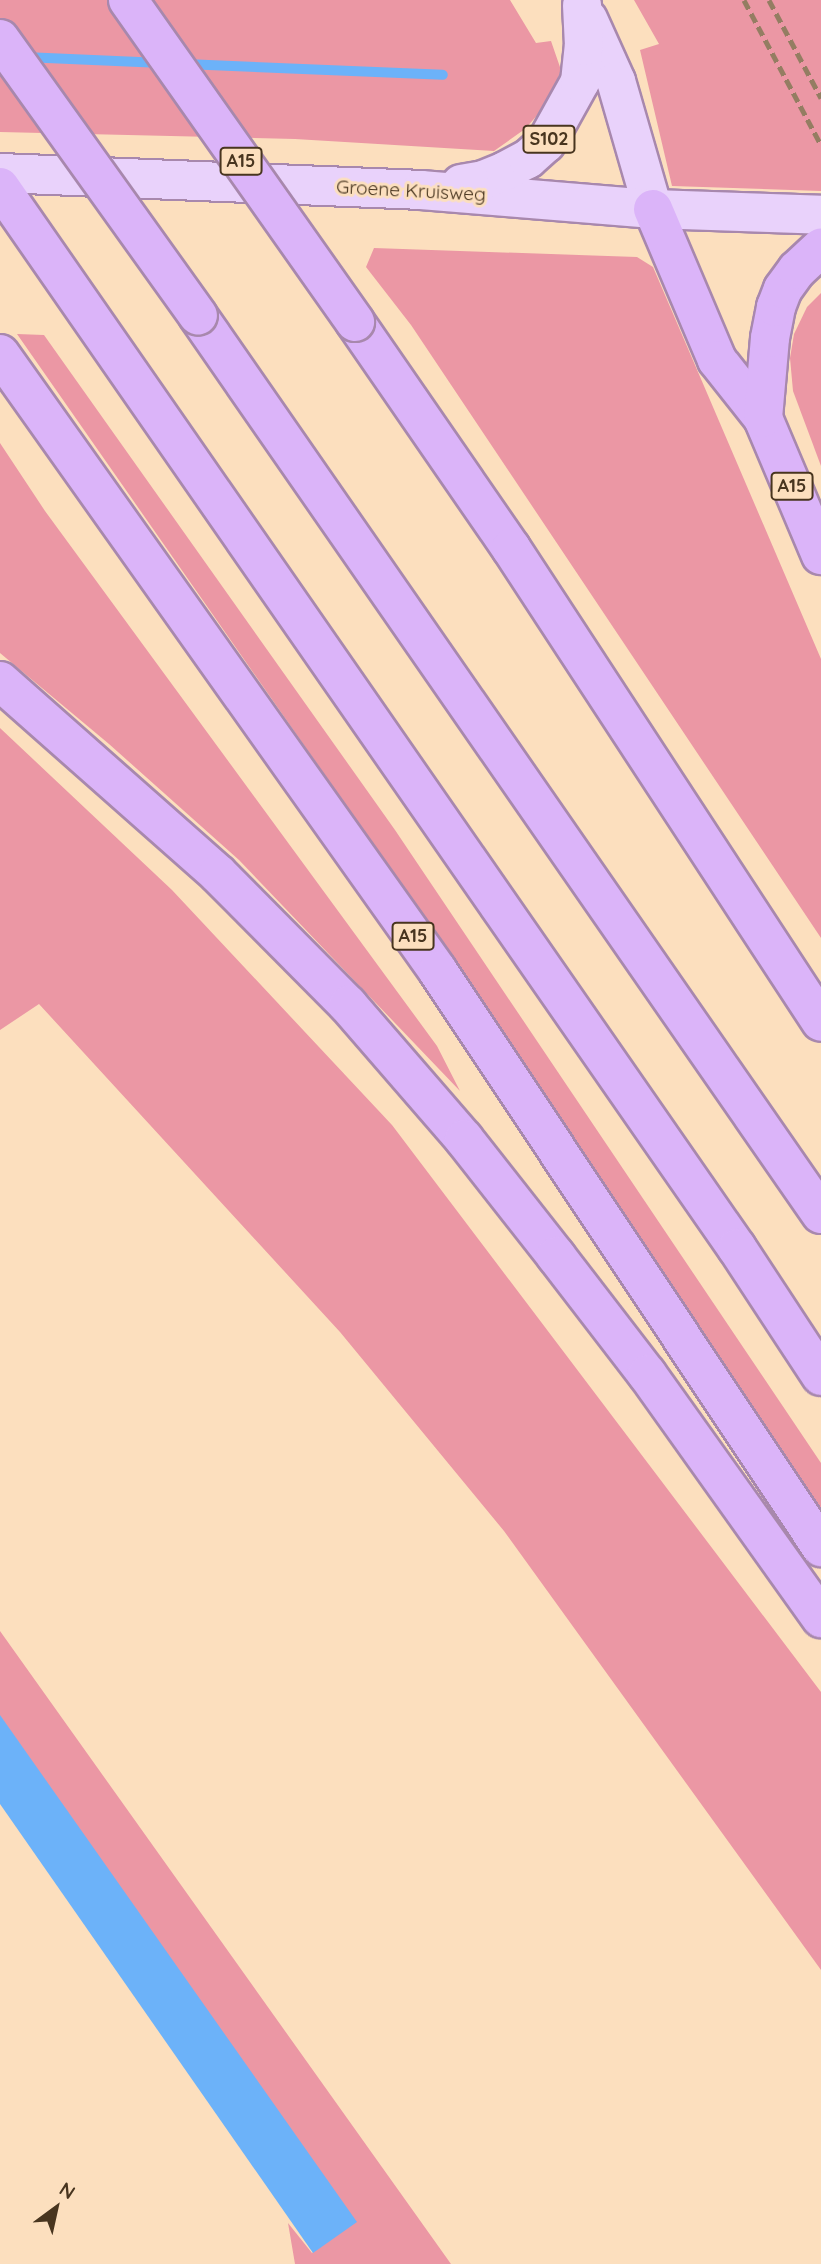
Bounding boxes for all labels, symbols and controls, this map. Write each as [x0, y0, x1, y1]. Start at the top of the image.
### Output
road number: S102 [521, 124, 577, 154]
road number: A15 [218, 146, 264, 176]
street label: Groene Kruisweg [336, 176, 486, 206]
road number: A15 [769, 472, 815, 500]
road number: A15 [390, 922, 436, 951]
north arrow [21, 2173, 91, 2243]
text: N [55, 2177, 80, 2204]

